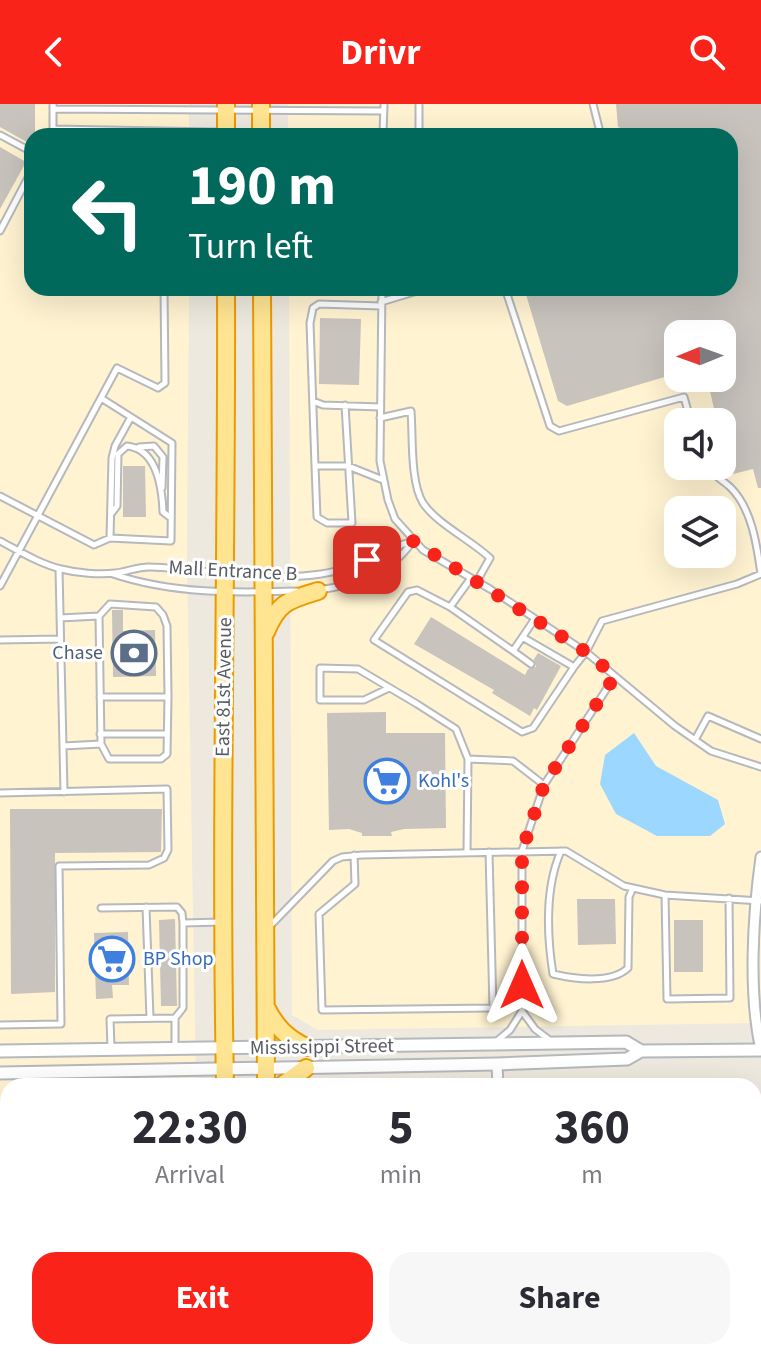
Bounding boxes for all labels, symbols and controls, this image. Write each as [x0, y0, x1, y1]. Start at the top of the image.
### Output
text: Drivr [340, 27, 421, 78]
icon: back [32, 30, 76, 74]
icon: search [685, 30, 729, 74]
text: 190 m [188, 147, 336, 226]
icon: left [56, 160, 160, 264]
text: Turn left [188, 221, 313, 272]
north arrow [664, 320, 736, 392]
map controls [664, 320, 736, 568]
button: sound [664, 408, 736, 480]
button: layers [664, 496, 736, 568]
pin [333, 526, 401, 594]
icon: arrive [345, 538, 389, 582]
street label: Mall Entrance B [168, 554, 298, 588]
street label: East 81st Avenue [209, 617, 239, 757]
bank icon: Chase [110, 629, 158, 677]
place label: Chase [52, 639, 103, 667]
supermarket icon: Kohl's [363, 757, 411, 805]
place label: Kohl's [418, 767, 469, 795]
supermarket icon: BP Shop [88, 935, 136, 983]
position arrow [480, 943, 564, 1027]
place label: BP Shop [143, 945, 214, 973]
street label: Mississippi Street [250, 1032, 394, 1062]
text: 22:30 [132, 1094, 248, 1162]
text: 5 [388, 1094, 414, 1162]
text: 360 [554, 1094, 630, 1162]
text: Arrival [155, 1156, 225, 1193]
text: min [380, 1156, 422, 1193]
text: m [581, 1156, 603, 1193]
button: Exit [32, 1252, 373, 1344]
button: Share [389, 1252, 730, 1344]

